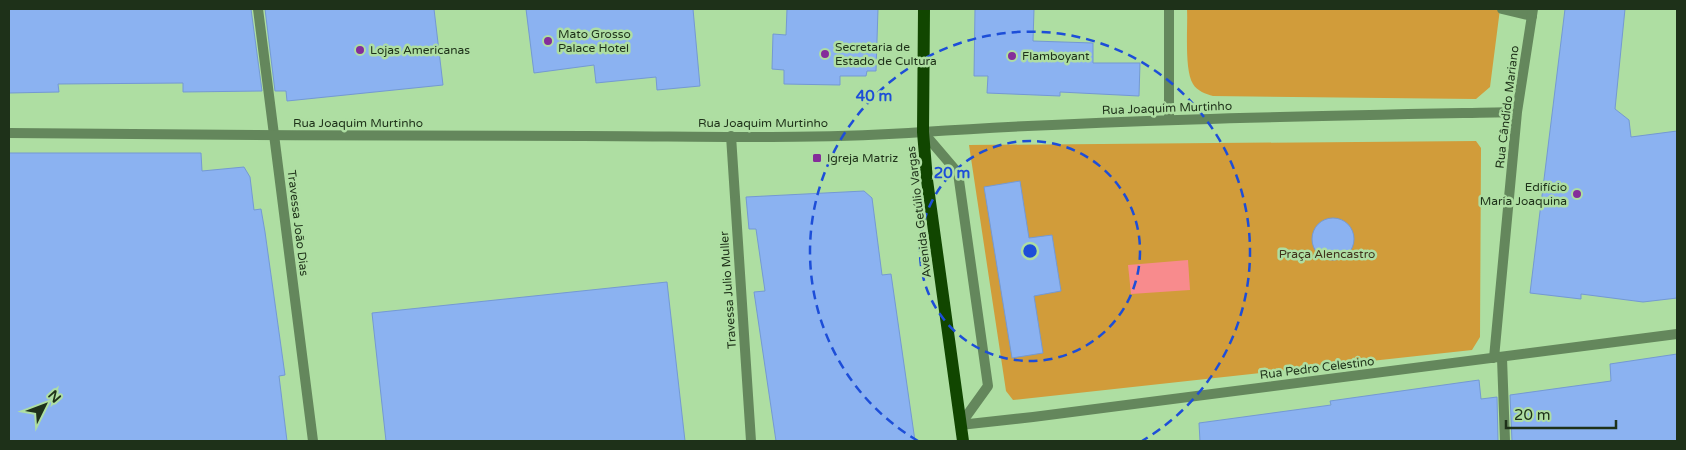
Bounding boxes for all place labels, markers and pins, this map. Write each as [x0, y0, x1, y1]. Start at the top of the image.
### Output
place label: Mato Grosso Palace Hotel [558, 27, 631, 55]
marker: Mato Grosso Palace Hotel [542, 35, 554, 47]
place label: Secretaria de Estado de Cultura [835, 40, 937, 68]
place label: Lojas Americanas [370, 43, 470, 57]
marker: Lojas Americanas [354, 44, 366, 56]
marker: Secretaria de Estado de Cultura [819, 48, 831, 60]
place label: Flamboyant [1022, 49, 1090, 63]
marker: Flamboyant [1006, 50, 1018, 62]
place label: Igreja Matriz [827, 151, 898, 165]
marker: Igreja Matriz [811, 152, 823, 164]
place label: Edifício Maria Joaquina [1480, 180, 1567, 208]
marker: Edifício Maria Joaquina [1571, 188, 1583, 200]
centre of rings [1021, 242, 1039, 260]

